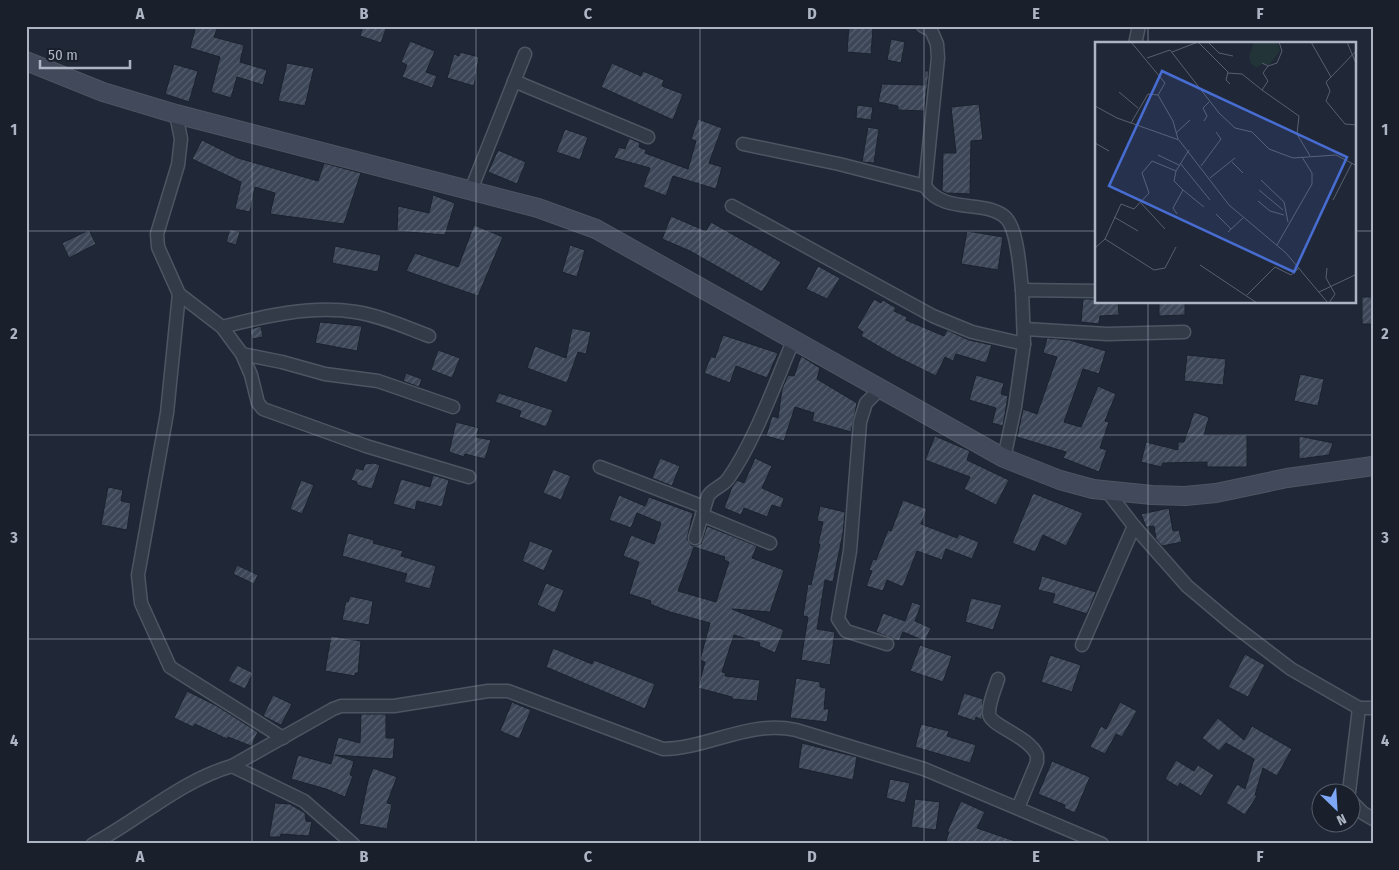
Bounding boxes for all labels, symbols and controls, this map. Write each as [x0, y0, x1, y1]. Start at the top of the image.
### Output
text: A [135, 4, 145, 23]
text: B [360, 4, 369, 23]
text: C [584, 4, 593, 23]
text: D [807, 4, 817, 23]
text: E [1032, 4, 1040, 23]
text: F [1256, 4, 1264, 23]
scale bar [40, 38, 130, 70]
inset map [1095, 42, 1356, 304]
text: 50 m [48, 46, 78, 64]
text: 1 [11, 120, 17, 139]
text: 1 [1382, 120, 1388, 139]
text: 2 [9, 324, 18, 343]
text: 2 [1380, 324, 1389, 343]
text: 3 [9, 528, 18, 547]
text: 3 [1380, 528, 1389, 547]
text: 4 [10, 731, 18, 750]
text: 4 [1381, 731, 1389, 750]
north arrow [1312, 782, 1362, 832]
text: N [1334, 810, 1349, 829]
text: A [135, 847, 145, 866]
text: B [360, 847, 369, 866]
text: C [584, 847, 593, 866]
text: D [807, 847, 817, 866]
text: E [1032, 847, 1040, 866]
text: F [1256, 847, 1264, 866]

